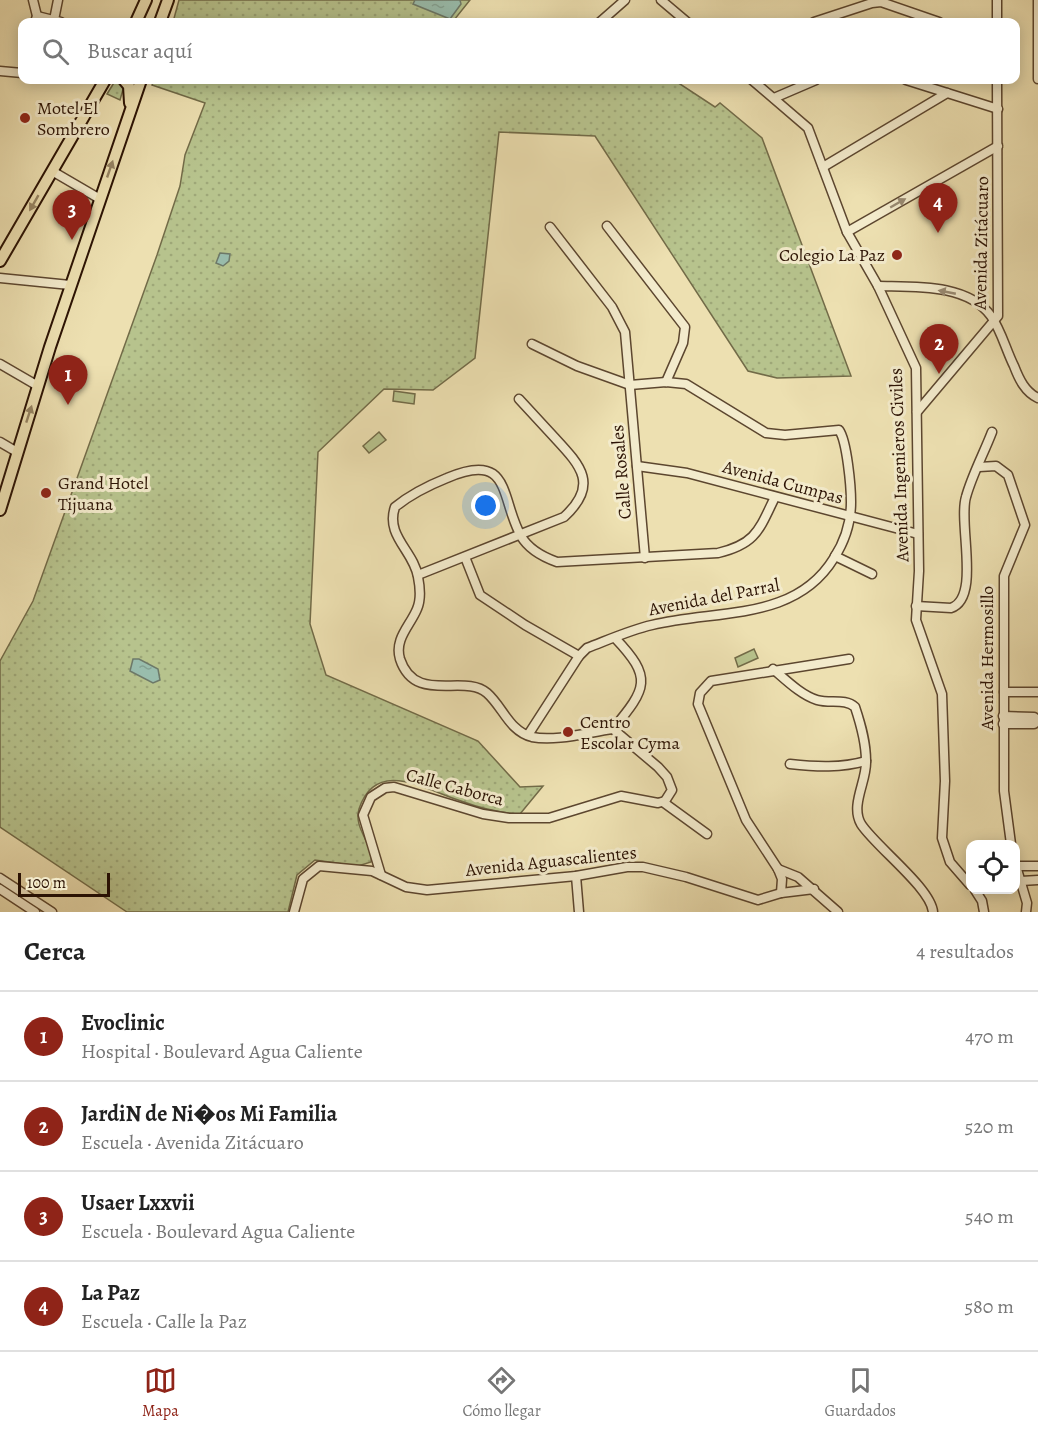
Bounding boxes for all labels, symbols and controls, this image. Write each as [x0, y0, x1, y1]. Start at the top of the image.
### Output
search box [18, 18, 1020, 84]
icon: search [39, 35, 72, 68]
text: Buscar aquí [87, 36, 193, 66]
place label: Motel El Sombrero [37, 96, 110, 141]
marker: Motel El Sombrero [18, 111, 32, 125]
one-way arrow [105, 160, 115, 178]
street label: Avenida Zitácuaro [968, 176, 994, 311]
pin: 4 [918, 184, 958, 233]
pin: 3 [52, 190, 92, 240]
one-way arrow [28, 195, 39, 211]
one-way arrow [890, 198, 907, 208]
place label: Colegio La Paz [779, 243, 885, 267]
marker: Colegio La Paz [890, 248, 904, 262]
one-way arrow [938, 287, 957, 296]
pin: 2 [920, 324, 958, 374]
pin: 1 [48, 356, 88, 405]
street label: Avenida Ingenieros Civiles [884, 368, 914, 563]
one-way arrow [25, 405, 35, 423]
street label: Calle Rosales [605, 424, 637, 520]
street label: Avenida Cumpas [719, 454, 846, 510]
place label: Grand Hotel Tijuana [58, 471, 149, 516]
marker: Grand Hotel Tijuana [39, 486, 53, 500]
your location [471, 491, 500, 520]
street label: Avenida del Parral [646, 572, 782, 622]
street label: Avenida Hermosillo [975, 586, 999, 731]
place label: Centro Escolar Cyma [580, 710, 681, 755]
marker: Centro Escolar Cyma [561, 725, 575, 739]
street label: Calle Caborca [403, 762, 507, 812]
street label: Avenida Aguascalientes [463, 840, 638, 882]
map controls [966, 840, 1020, 894]
button: locate [966, 840, 1020, 894]
scale bar [18, 870, 110, 898]
text: 100 m [27, 872, 66, 894]
text: Cerca [24, 934, 86, 969]
text: 4 resultados [916, 938, 1014, 965]
text: Evoclinic [81, 1008, 165, 1038]
text: 1 [40, 1023, 47, 1050]
text: 470 m [965, 1023, 1014, 1050]
text: Hospital · Boulevard Agua Caliente [81, 1038, 363, 1065]
text: JardiN de Ni�os Mi Familia [81, 1099, 337, 1129]
text: 2 [39, 1113, 48, 1140]
text: 520 m [965, 1113, 1014, 1140]
text: Escuela · Avenida Zitácuaro [81, 1129, 304, 1156]
text: Usaer Lxxvii [81, 1188, 195, 1218]
text: 3 [39, 1203, 48, 1230]
text: 540 m [965, 1203, 1014, 1230]
text: Escuela · Boulevard Agua Caliente [81, 1218, 355, 1245]
text: La Paz [81, 1278, 140, 1308]
text: 4 [39, 1293, 48, 1320]
text: 580 m [964, 1293, 1014, 1320]
text: Escuela · Calle la Paz [81, 1308, 247, 1335]
tab: Mapa [142, 1364, 179, 1422]
tab: Cómo llegar [462, 1364, 541, 1422]
tab: Guardados [825, 1364, 896, 1422]

